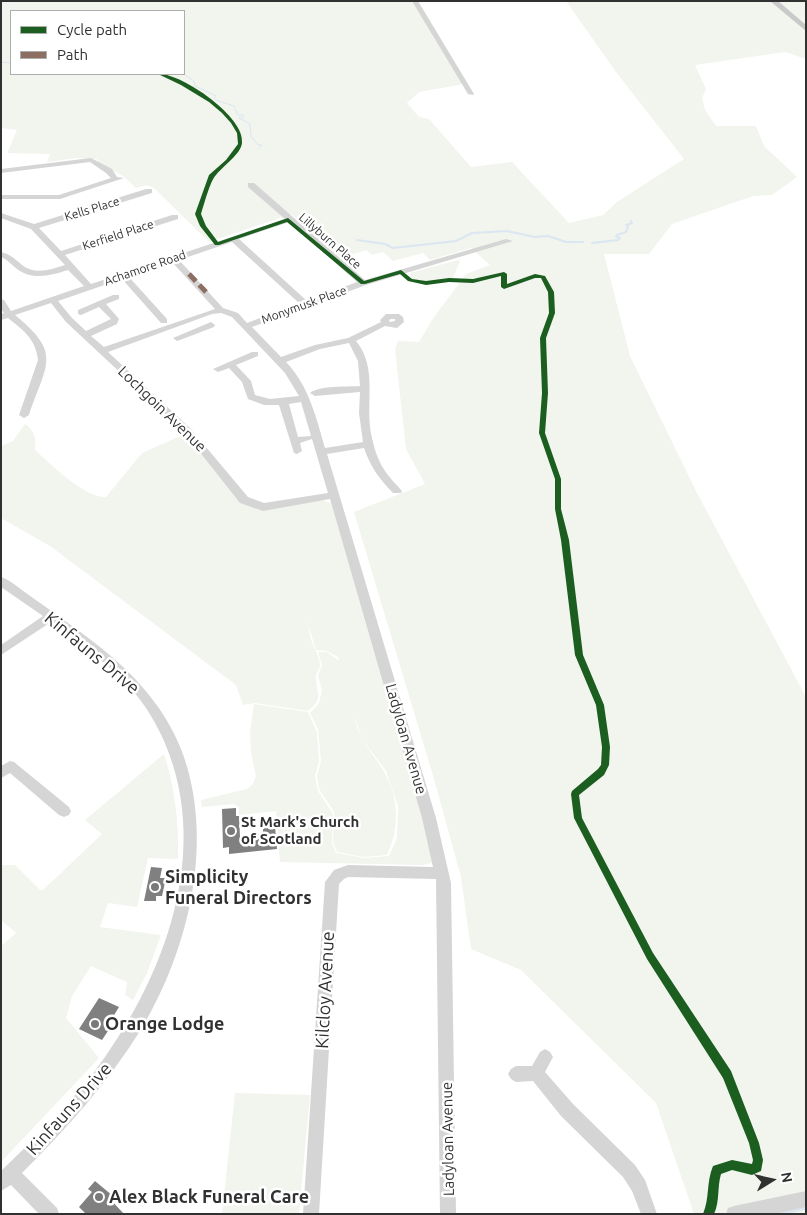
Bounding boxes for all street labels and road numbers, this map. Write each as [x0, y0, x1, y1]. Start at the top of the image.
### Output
street label: Kells Place [63, 194, 121, 224]
street label: Lillyburn Place [296, 210, 364, 272]
street label: Kerfield Place [81, 217, 155, 253]
street label: Achamore Road [102, 247, 188, 289]
street label: Monymusk Place [259, 283, 349, 327]
street label: Lochgoin Avenue [114, 362, 210, 456]
street label: Kinfauns Drive [40, 607, 144, 699]
street label: Ladyloan Avenue [382, 682, 430, 796]
street label: Kilcloy Avenue [311, 931, 339, 1049]
street label: Kinfauns Drive [22, 1058, 116, 1160]
street label: Ladyloan Avenue [438, 1082, 458, 1196]

